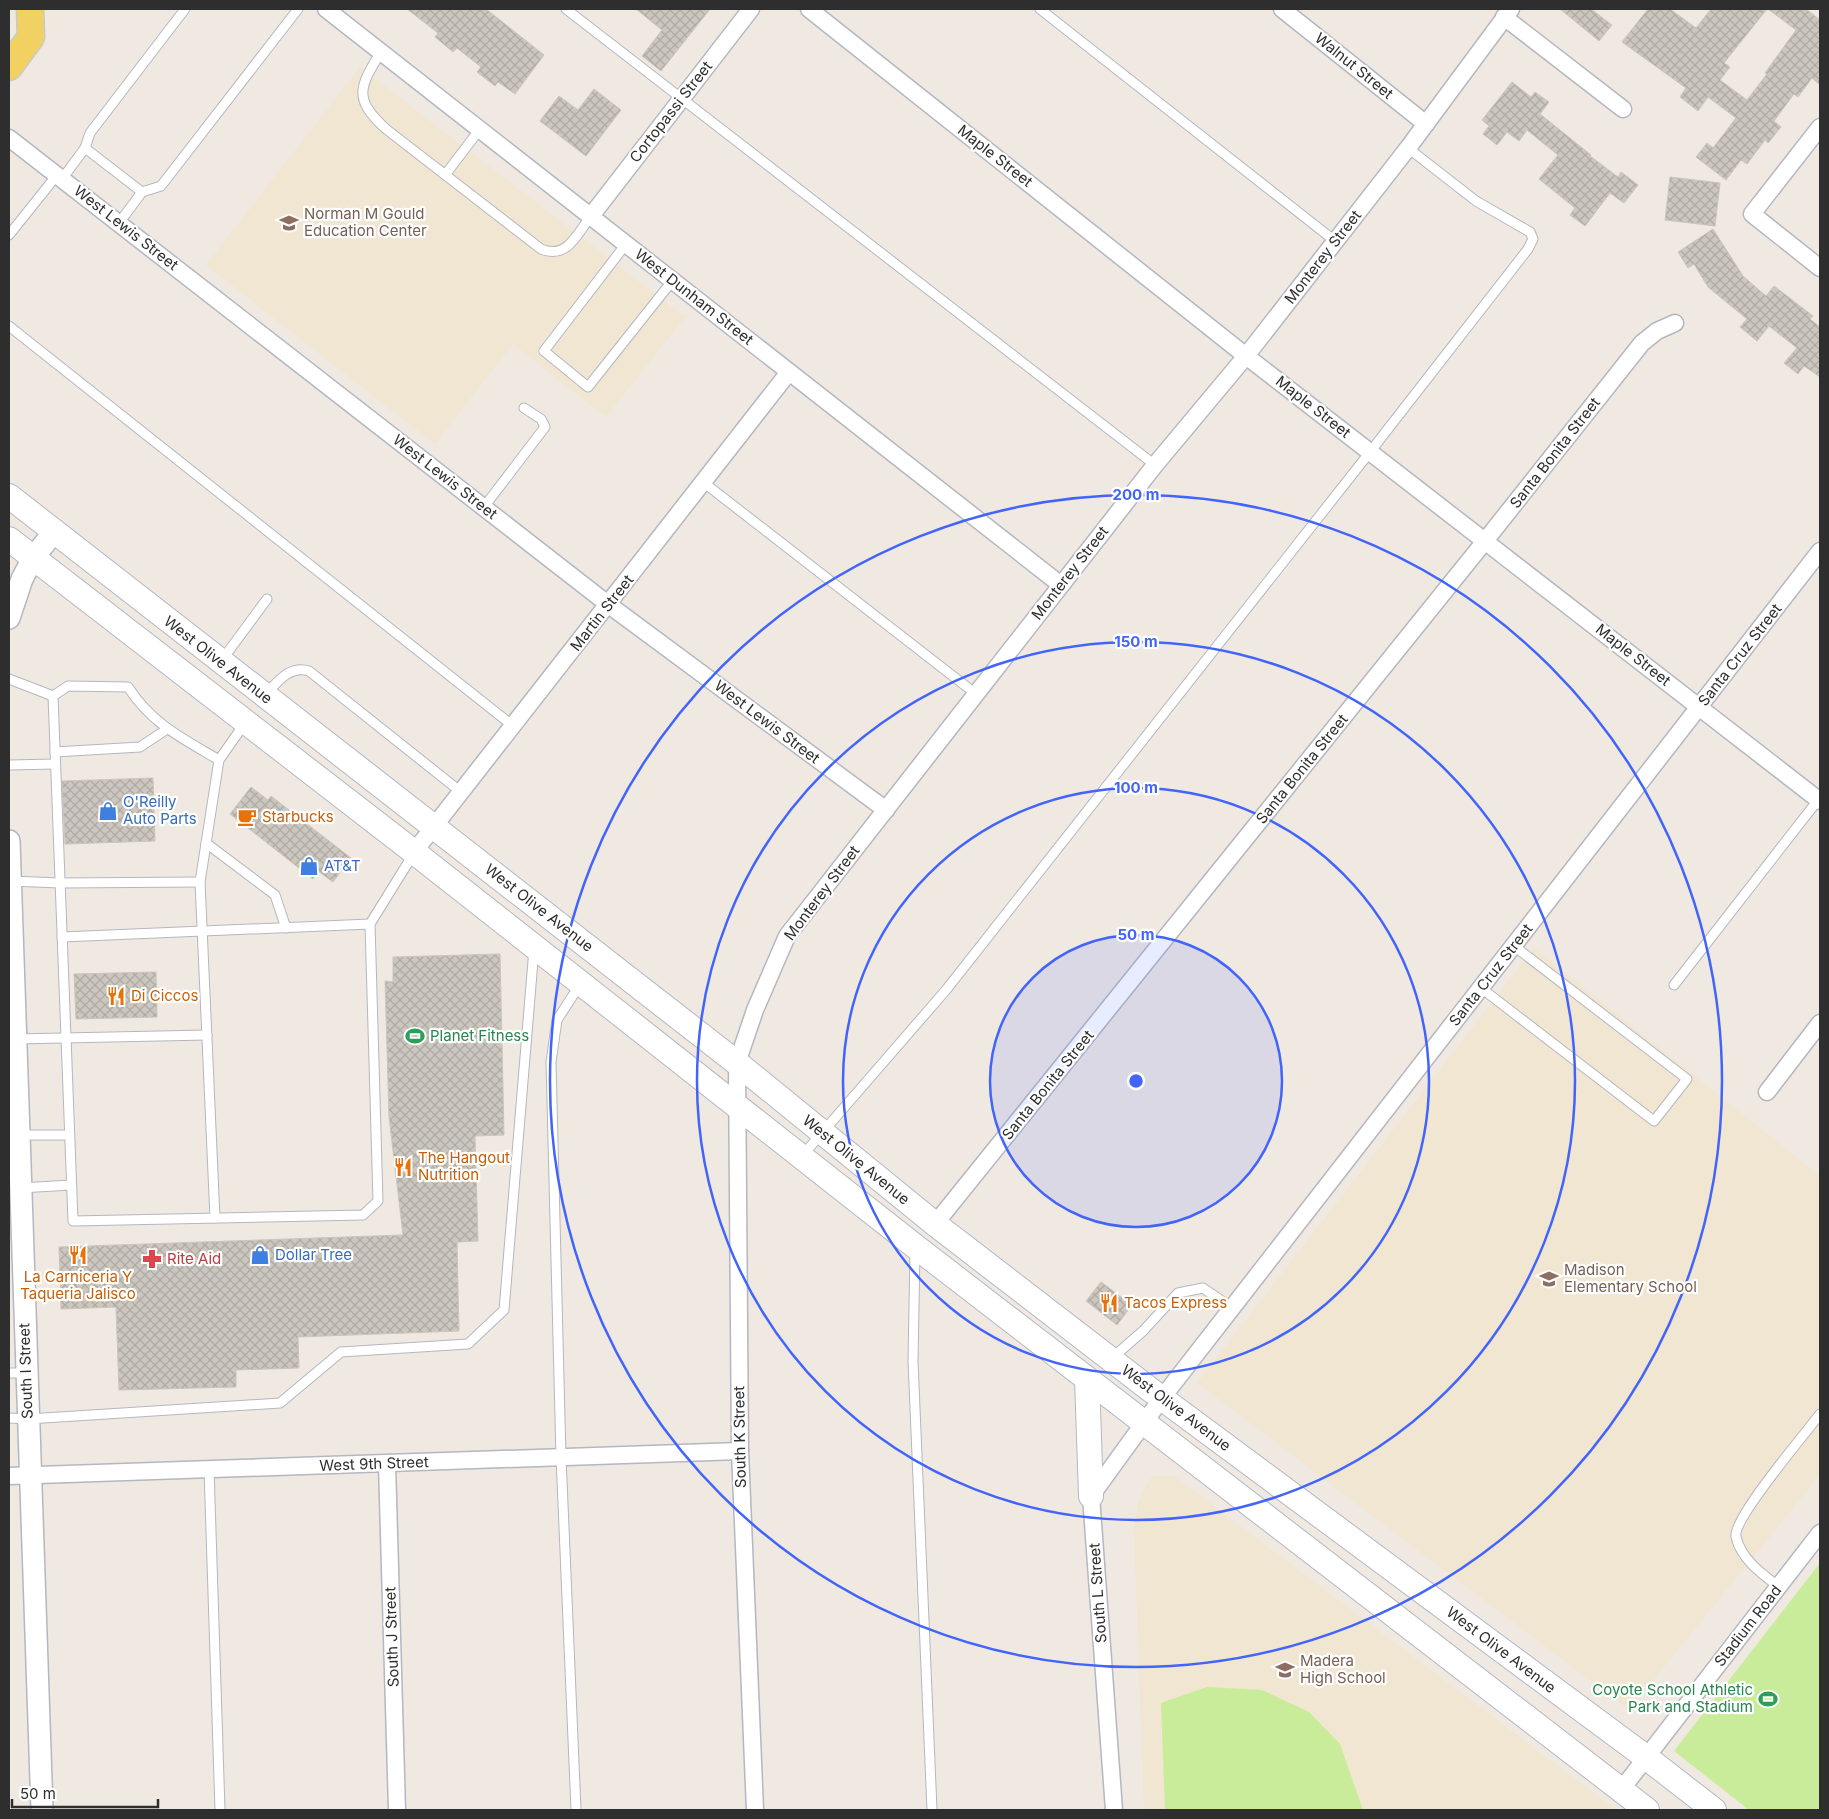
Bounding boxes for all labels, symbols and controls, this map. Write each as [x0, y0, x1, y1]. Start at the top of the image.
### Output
street label: Walnut Street [1311, 28, 1397, 103]
street label: Cortopassi Street [625, 57, 716, 166]
street label: Maple Street [954, 120, 1037, 191]
street label: West Lewis Street [70, 181, 182, 274]
place label: Norman M Gould Education Center [304, 204, 427, 240]
street label: Monterey Street [1280, 206, 1365, 307]
school or university icon: Norman M Gould Education Center [278, 212, 300, 234]
street label: West Dunham Street [631, 244, 757, 349]
street label: Maple Street [1272, 371, 1355, 442]
street label: Santa Bonita Street [1505, 393, 1604, 512]
street label: West Lewis Street [389, 430, 501, 523]
text: 200 m [1113, 485, 1159, 504]
street label: Monterey Street [1027, 522, 1112, 623]
street label: Martin Street [566, 571, 637, 655]
street label: Santa Cruz Street [1694, 600, 1786, 710]
street label: West Olive Avenue [160, 611, 276, 708]
street label: Maple Street [1592, 619, 1675, 690]
text: 150 m [1114, 632, 1158, 651]
street label: West Lewis Street [711, 676, 824, 767]
street label: Santa Bonita Street [1251, 710, 1352, 827]
text: 100 m [1114, 778, 1158, 797]
place label: O'Reilly Auto Parts [123, 792, 197, 828]
shop icon: O'Reilly Auto Parts [97, 800, 119, 822]
cafe icon: Starbucks [236, 806, 258, 828]
place label: Starbucks [262, 807, 334, 826]
street label: Monterey Street [780, 841, 863, 944]
shop icon: AT&T [298, 855, 320, 877]
place label: AT&T [324, 856, 361, 875]
street label: West Olive Avenue [481, 859, 597, 956]
street label: Santa Cruz Street [1445, 920, 1537, 1030]
text: 50 m [1118, 925, 1154, 944]
restaurant icon: Di Ciccos [105, 985, 127, 1007]
place label: Di Ciccos [131, 986, 198, 1005]
sports icon: Planet Fitness [404, 1025, 426, 1047]
place label: Planet Fitness [430, 1026, 529, 1045]
street label: Santa Bonita Street [997, 1026, 1098, 1143]
centre of rings [1127, 1072, 1145, 1090]
street label: West Olive Avenue [799, 1111, 914, 1209]
place label: The Hangout Nutrition [418, 1148, 510, 1184]
restaurant icon: The Hangout Nutrition [392, 1156, 414, 1178]
restaurant icon: La Carniceria Y Taqueria Jalisco [67, 1244, 89, 1266]
shop icon: Dollar Tree [249, 1244, 271, 1266]
place label: Dollar Tree [275, 1245, 352, 1264]
pharmacy icon: Rite Aid [141, 1248, 163, 1270]
place label: Rite Aid [167, 1249, 221, 1268]
place label: Madison Elementary School [1564, 1260, 1697, 1296]
place label: La Carniceria Y Taqueria Jalisco [20, 1267, 136, 1303]
school or university icon: Madison Elementary School [1538, 1268, 1560, 1290]
restaurant icon: Tacos Express [1098, 1292, 1120, 1314]
place label: Tacos Express [1124, 1293, 1227, 1312]
street label: South I Street [14, 1323, 37, 1419]
street label: West Olive Avenue [1118, 1360, 1235, 1455]
street label: South K Street [729, 1386, 750, 1488]
street label: West 9th Street [319, 1452, 429, 1475]
street label: South L Street [1085, 1542, 1110, 1644]
street label: Stadium Road [1710, 1581, 1785, 1670]
street label: South J Street [380, 1586, 403, 1688]
street label: West Olive Avenue [1443, 1602, 1560, 1697]
place label: Madera High School [1300, 1651, 1386, 1687]
school or university icon: Madera High School [1274, 1659, 1296, 1681]
place label: Coyote School Athletic Park and Stadium [1592, 1680, 1753, 1716]
sports icon: Coyote School Athletic Park and Stadium [1757, 1688, 1779, 1710]
scale bar [12, 1776, 159, 1808]
text: 50 m [20, 1784, 56, 1803]

